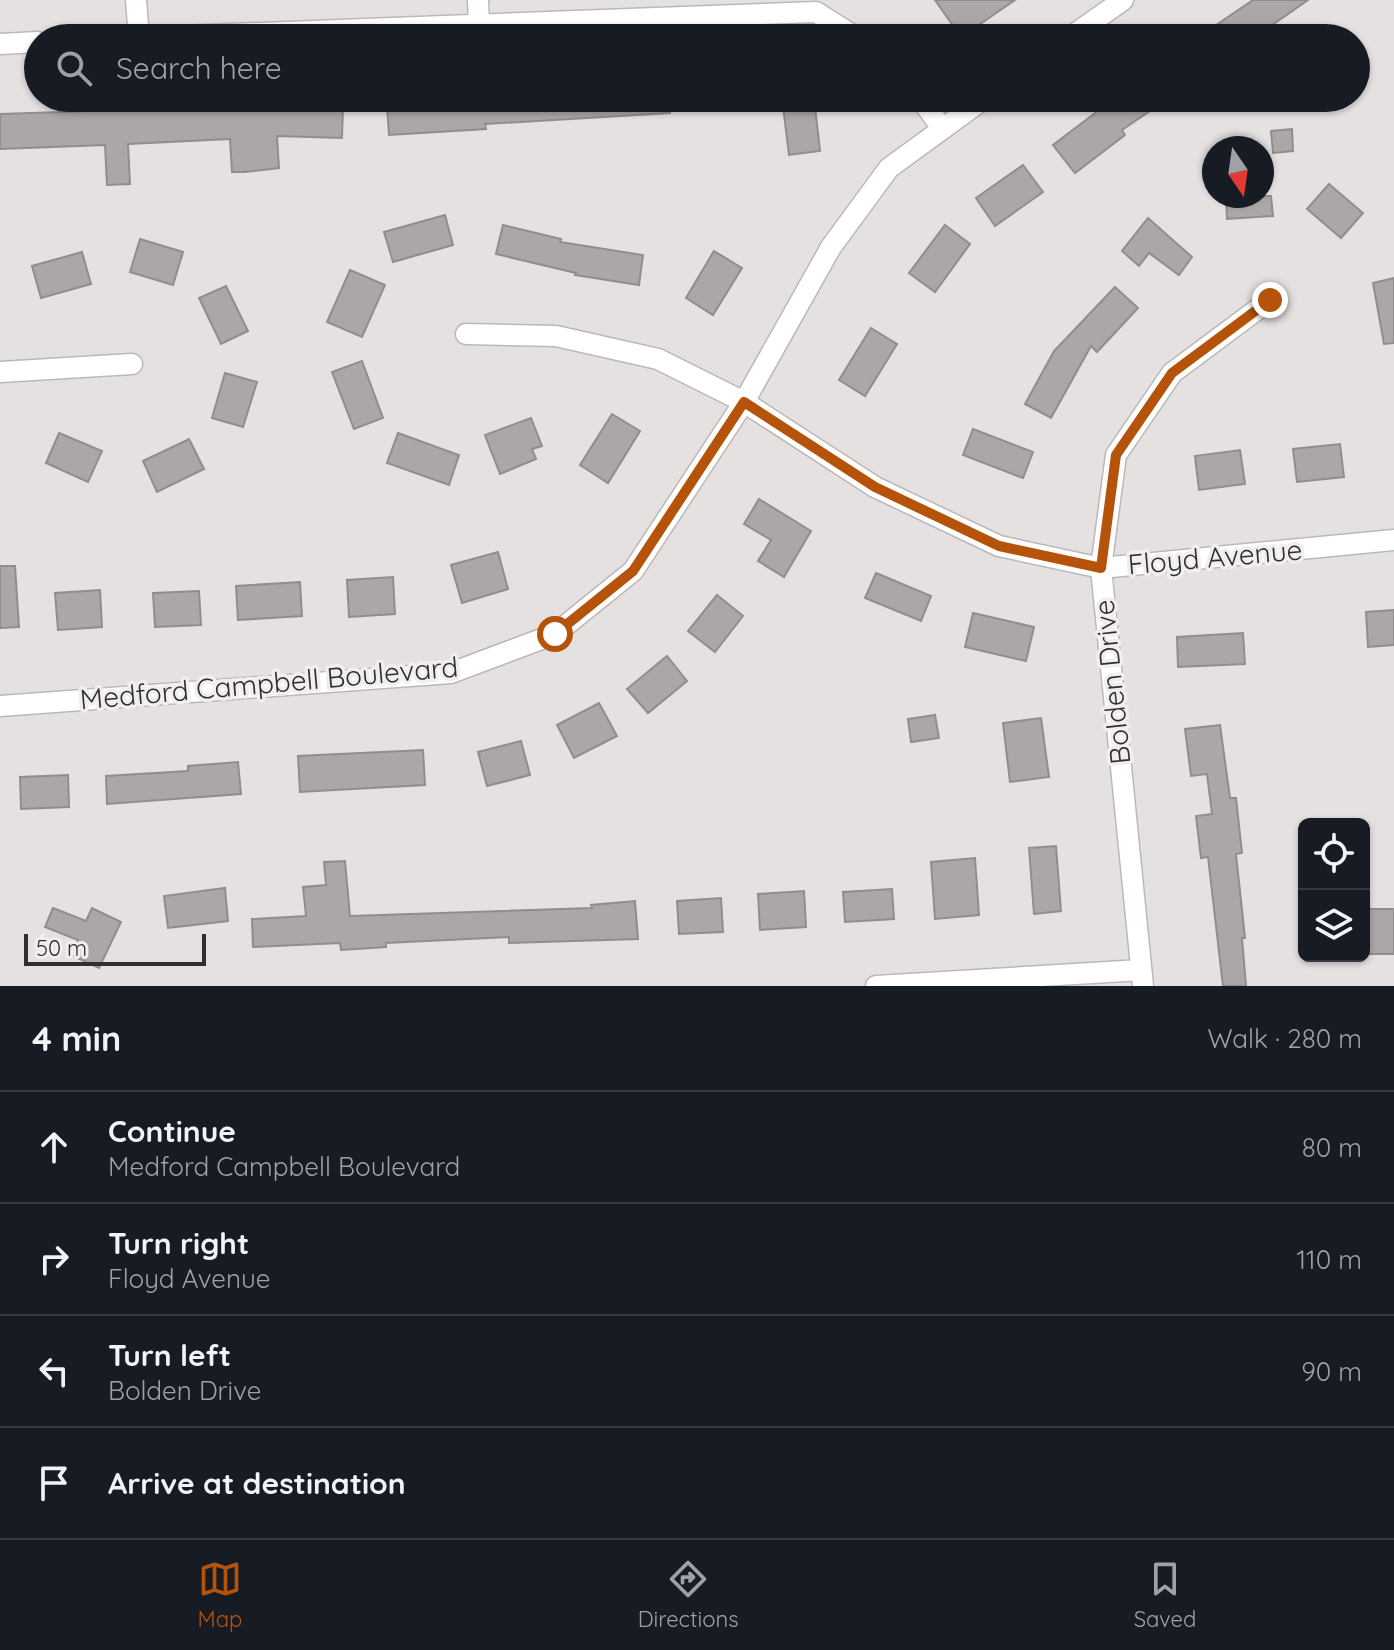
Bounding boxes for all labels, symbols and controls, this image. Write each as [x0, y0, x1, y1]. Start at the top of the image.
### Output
search box [24, 24, 1370, 112]
icon: search [52, 46, 96, 90]
text: Search here [116, 49, 282, 87]
north arrow [1202, 136, 1274, 208]
route end [1252, 282, 1288, 318]
street label: Floyd Avenue [1126, 531, 1304, 582]
street label: Bolden Drive [1085, 598, 1138, 766]
route start [537, 616, 573, 652]
street label: Medford Campbell Boulevard [78, 649, 460, 716]
map controls [1298, 818, 1370, 962]
button: locate [1298, 818, 1370, 890]
button: layers [1298, 890, 1370, 962]
scale bar [24, 930, 206, 966]
text: 50 m [36, 934, 87, 962]
text: 4 min [32, 1017, 121, 1060]
text: Walk · 280 m [1207, 1022, 1362, 1055]
text: Continue [108, 1112, 236, 1150]
icon: ahead [32, 1125, 76, 1169]
text: 80 m [1302, 1131, 1362, 1164]
text: Medford Campbell Boulevard [108, 1150, 460, 1183]
text: Turn right [108, 1224, 249, 1262]
icon: right [32, 1237, 76, 1281]
text: 110 m [1296, 1243, 1362, 1276]
text: Floyd Avenue [108, 1262, 271, 1295]
text: Turn left [108, 1336, 231, 1374]
icon: left [32, 1349, 76, 1393]
text: 90 m [1301, 1355, 1362, 1388]
text: Bolden Drive [108, 1374, 261, 1407]
icon: arrive [32, 1461, 76, 1505]
text: Arrive at destination [108, 1464, 406, 1502]
tab: Map [198, 1557, 242, 1633]
tab: Directions [638, 1557, 738, 1633]
tab: Saved [1134, 1557, 1196, 1633]

